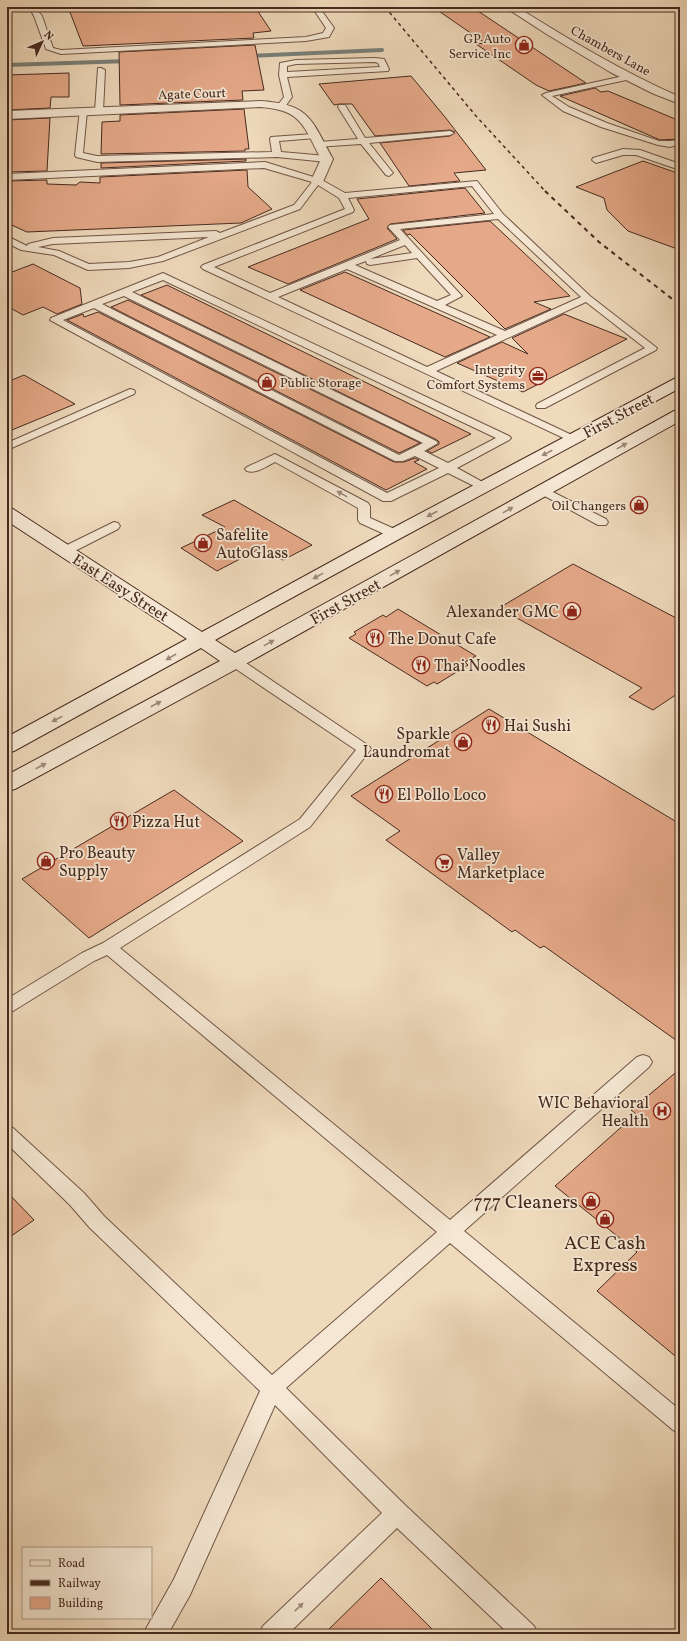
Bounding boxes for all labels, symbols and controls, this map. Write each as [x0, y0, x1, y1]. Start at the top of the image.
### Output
north arrow [22, 22, 62, 62]
street label: Chambers Lane [567, 22, 653, 81]
text: N [40, 28, 56, 44]
place label: GP Auto Service Inc [449, 31, 511, 64]
shop icon: GP Auto Service Inc [514, 35, 534, 55]
street label: Agate Court [158, 85, 227, 105]
place label: Integrity Comfort Systems [427, 362, 525, 395]
office icon: Integrity Comfort Systems [528, 366, 548, 386]
shop icon: Public Storage [257, 372, 277, 392]
place label: Public Storage [280, 375, 361, 393]
street label: First Street [580, 389, 659, 445]
one-way arrow [616, 443, 628, 450]
one-way arrow [541, 450, 553, 456]
one-way arrow [337, 490, 348, 497]
shop icon: Oil Changers [629, 495, 649, 515]
place label: Oil Changers [552, 498, 626, 516]
one-way arrow [502, 507, 514, 513]
one-way arrow [426, 511, 438, 517]
place label: Safelite AutoGlass [216, 525, 288, 565]
shop icon: Safelite AutoGlass [193, 533, 213, 553]
street label: East Easy Street [68, 549, 173, 628]
one-way arrow [389, 570, 401, 577]
one-way arrow [312, 573, 324, 579]
street label: First Street [307, 574, 386, 631]
shop icon: Alexander GMC [562, 601, 582, 621]
place label: Alexander GMC [446, 602, 559, 624]
restaurant icon: The Donut Cafe [365, 628, 385, 648]
place label: The Donut Cafe [388, 629, 496, 651]
one-way arrow [263, 640, 275, 646]
one-way arrow [165, 653, 177, 660]
restaurant icon: Thai Noodles [411, 655, 431, 675]
place label: Thai Noodles [434, 656, 526, 678]
one-way arrow [150, 701, 162, 707]
restaurant icon: Hai Sushi [481, 715, 501, 735]
one-way arrow [51, 716, 63, 722]
place label: Hai Sushi [504, 716, 571, 738]
place label: Sparkle Laundromat [363, 724, 450, 764]
shop icon: Sparkle Laundromat [453, 732, 473, 752]
one-way arrow [36, 762, 47, 769]
restaurant icon: El Pollo Loco [374, 784, 394, 804]
place label: El Pollo Loco [397, 785, 486, 807]
restaurant icon: Pizza Hut [109, 811, 129, 831]
place label: Pizza Hut [132, 812, 200, 834]
place label: Pro Beauty Supply [59, 843, 136, 883]
place label: Valley Marketplace [457, 845, 545, 885]
shop icon: Pro Beauty Supply [36, 851, 56, 871]
supermarket icon: Valley Marketplace [434, 853, 454, 873]
place label: WIC Behavioral Health [538, 1093, 649, 1133]
hospital icon: WIC Behavioral Health [652, 1101, 672, 1121]
place label: 777 Cleaners [474, 1190, 578, 1216]
shop icon: 777 Cleaners [581, 1191, 601, 1211]
shop icon: ACE Cash Express [595, 1209, 615, 1229]
place label: ACE Cash Express [564, 1231, 646, 1279]
legend [22, 1547, 152, 1619]
text: Road [58, 1556, 85, 1572]
text: Railway [58, 1576, 101, 1592]
text: Building [58, 1596, 103, 1612]
one-way arrow [295, 1603, 304, 1612]

